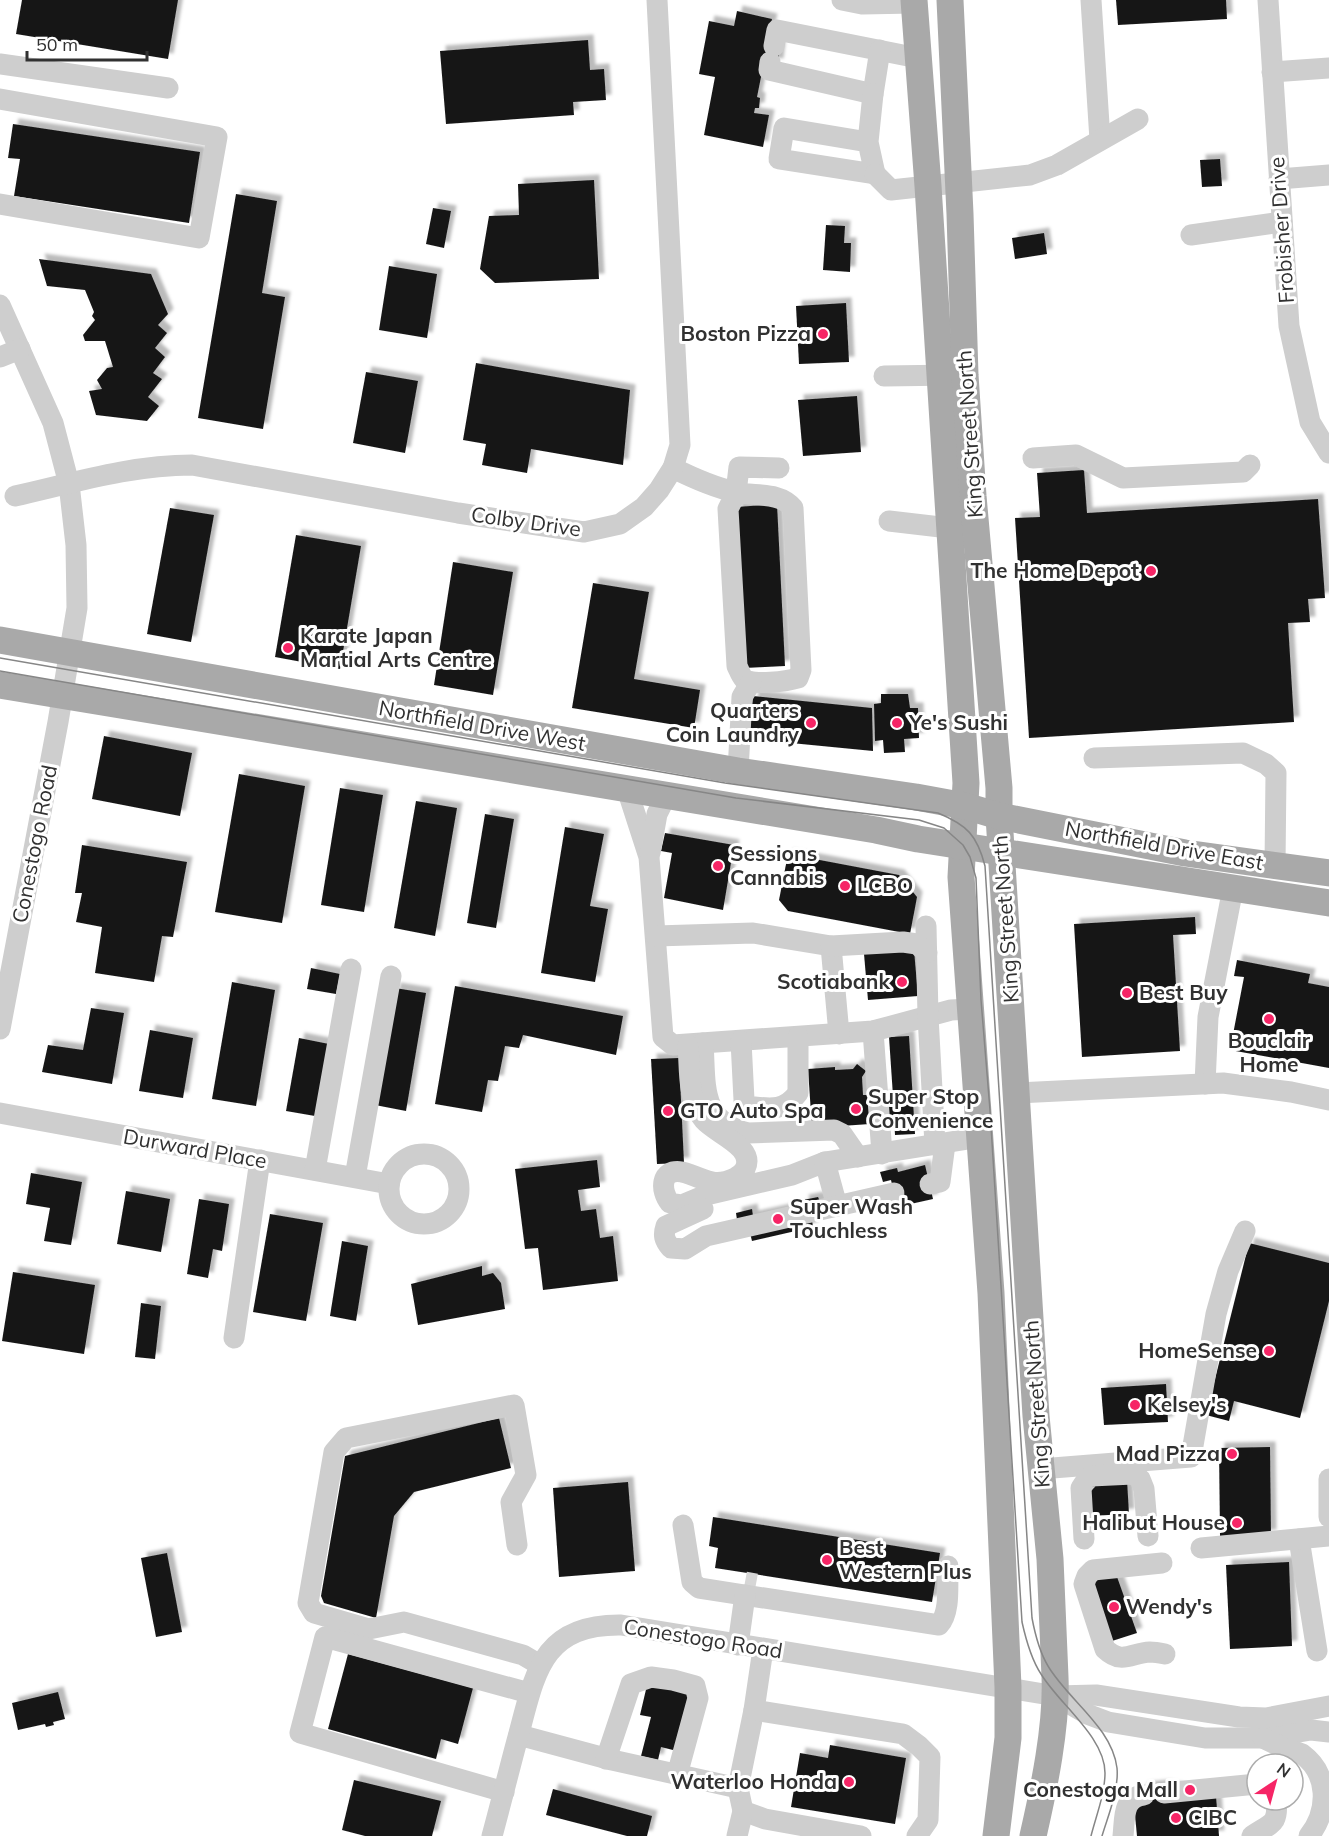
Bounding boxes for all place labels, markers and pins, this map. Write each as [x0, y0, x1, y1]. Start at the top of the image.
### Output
place label: Boston Pizza [680, 320, 811, 346]
marker: Boston Pizza [816, 327, 830, 341]
place label: The Home Depot [970, 557, 1139, 583]
marker: The Home Depot [1144, 564, 1158, 578]
place label: Karate Japan Martial Arts Centre [300, 622, 492, 672]
marker: Karate Japan Martial Arts Centre [281, 641, 295, 655]
place label: Quarters Coin Laundry [666, 697, 800, 747]
place label: Ye's Sushi [908, 709, 1008, 735]
marker: Quarters Coin Laundry [804, 716, 818, 730]
marker: Ye's Sushi [890, 716, 904, 730]
place label: Sessions Cannabis [730, 840, 824, 890]
marker: Sessions Cannabis [711, 859, 725, 873]
place label: LCBO [857, 872, 913, 898]
marker: LCBO [838, 879, 852, 893]
place label: Scotiabank [777, 968, 890, 994]
marker: Scotiabank [895, 975, 909, 989]
place label: Best Buy [1139, 979, 1228, 1005]
marker: Best Buy [1120, 986, 1134, 1000]
marker: Bouclair Home [1262, 1012, 1276, 1026]
place label: Bouclair Home [1228, 1027, 1311, 1077]
place label: Super Stop Convenience [868, 1083, 994, 1133]
place label: GTO Auto Spa [680, 1097, 824, 1123]
marker: Super Stop Convenience [849, 1102, 863, 1116]
marker: GTO Auto Spa [661, 1104, 675, 1118]
place label: Super Wash Touchless [790, 1193, 913, 1243]
marker: Super Wash Touchless [771, 1212, 785, 1226]
place label: HomeSense [1138, 1337, 1257, 1363]
marker: HomeSense [1262, 1344, 1276, 1358]
place label: Kelsey's [1147, 1391, 1227, 1417]
marker: Kelsey's [1128, 1398, 1142, 1412]
place label: Mad Pizza [1115, 1440, 1220, 1466]
marker: Mad Pizza [1225, 1447, 1239, 1461]
place label: Halibut House [1082, 1509, 1225, 1535]
marker: Halibut House [1230, 1516, 1244, 1530]
place label: Best Western Plus [839, 1534, 972, 1584]
marker: Best Western Plus [820, 1553, 834, 1567]
place label: Wendy's [1126, 1593, 1212, 1619]
marker: Wendy's [1107, 1600, 1121, 1614]
place label: Waterloo Honda [671, 1768, 837, 1794]
marker: Waterloo Honda [842, 1775, 856, 1789]
place label: Conestoga Mall [1023, 1776, 1178, 1802]
marker: Conestoga Mall [1183, 1783, 1197, 1797]
place label: CIBC [1188, 1804, 1237, 1830]
marker: CIBC [1169, 1811, 1183, 1825]

